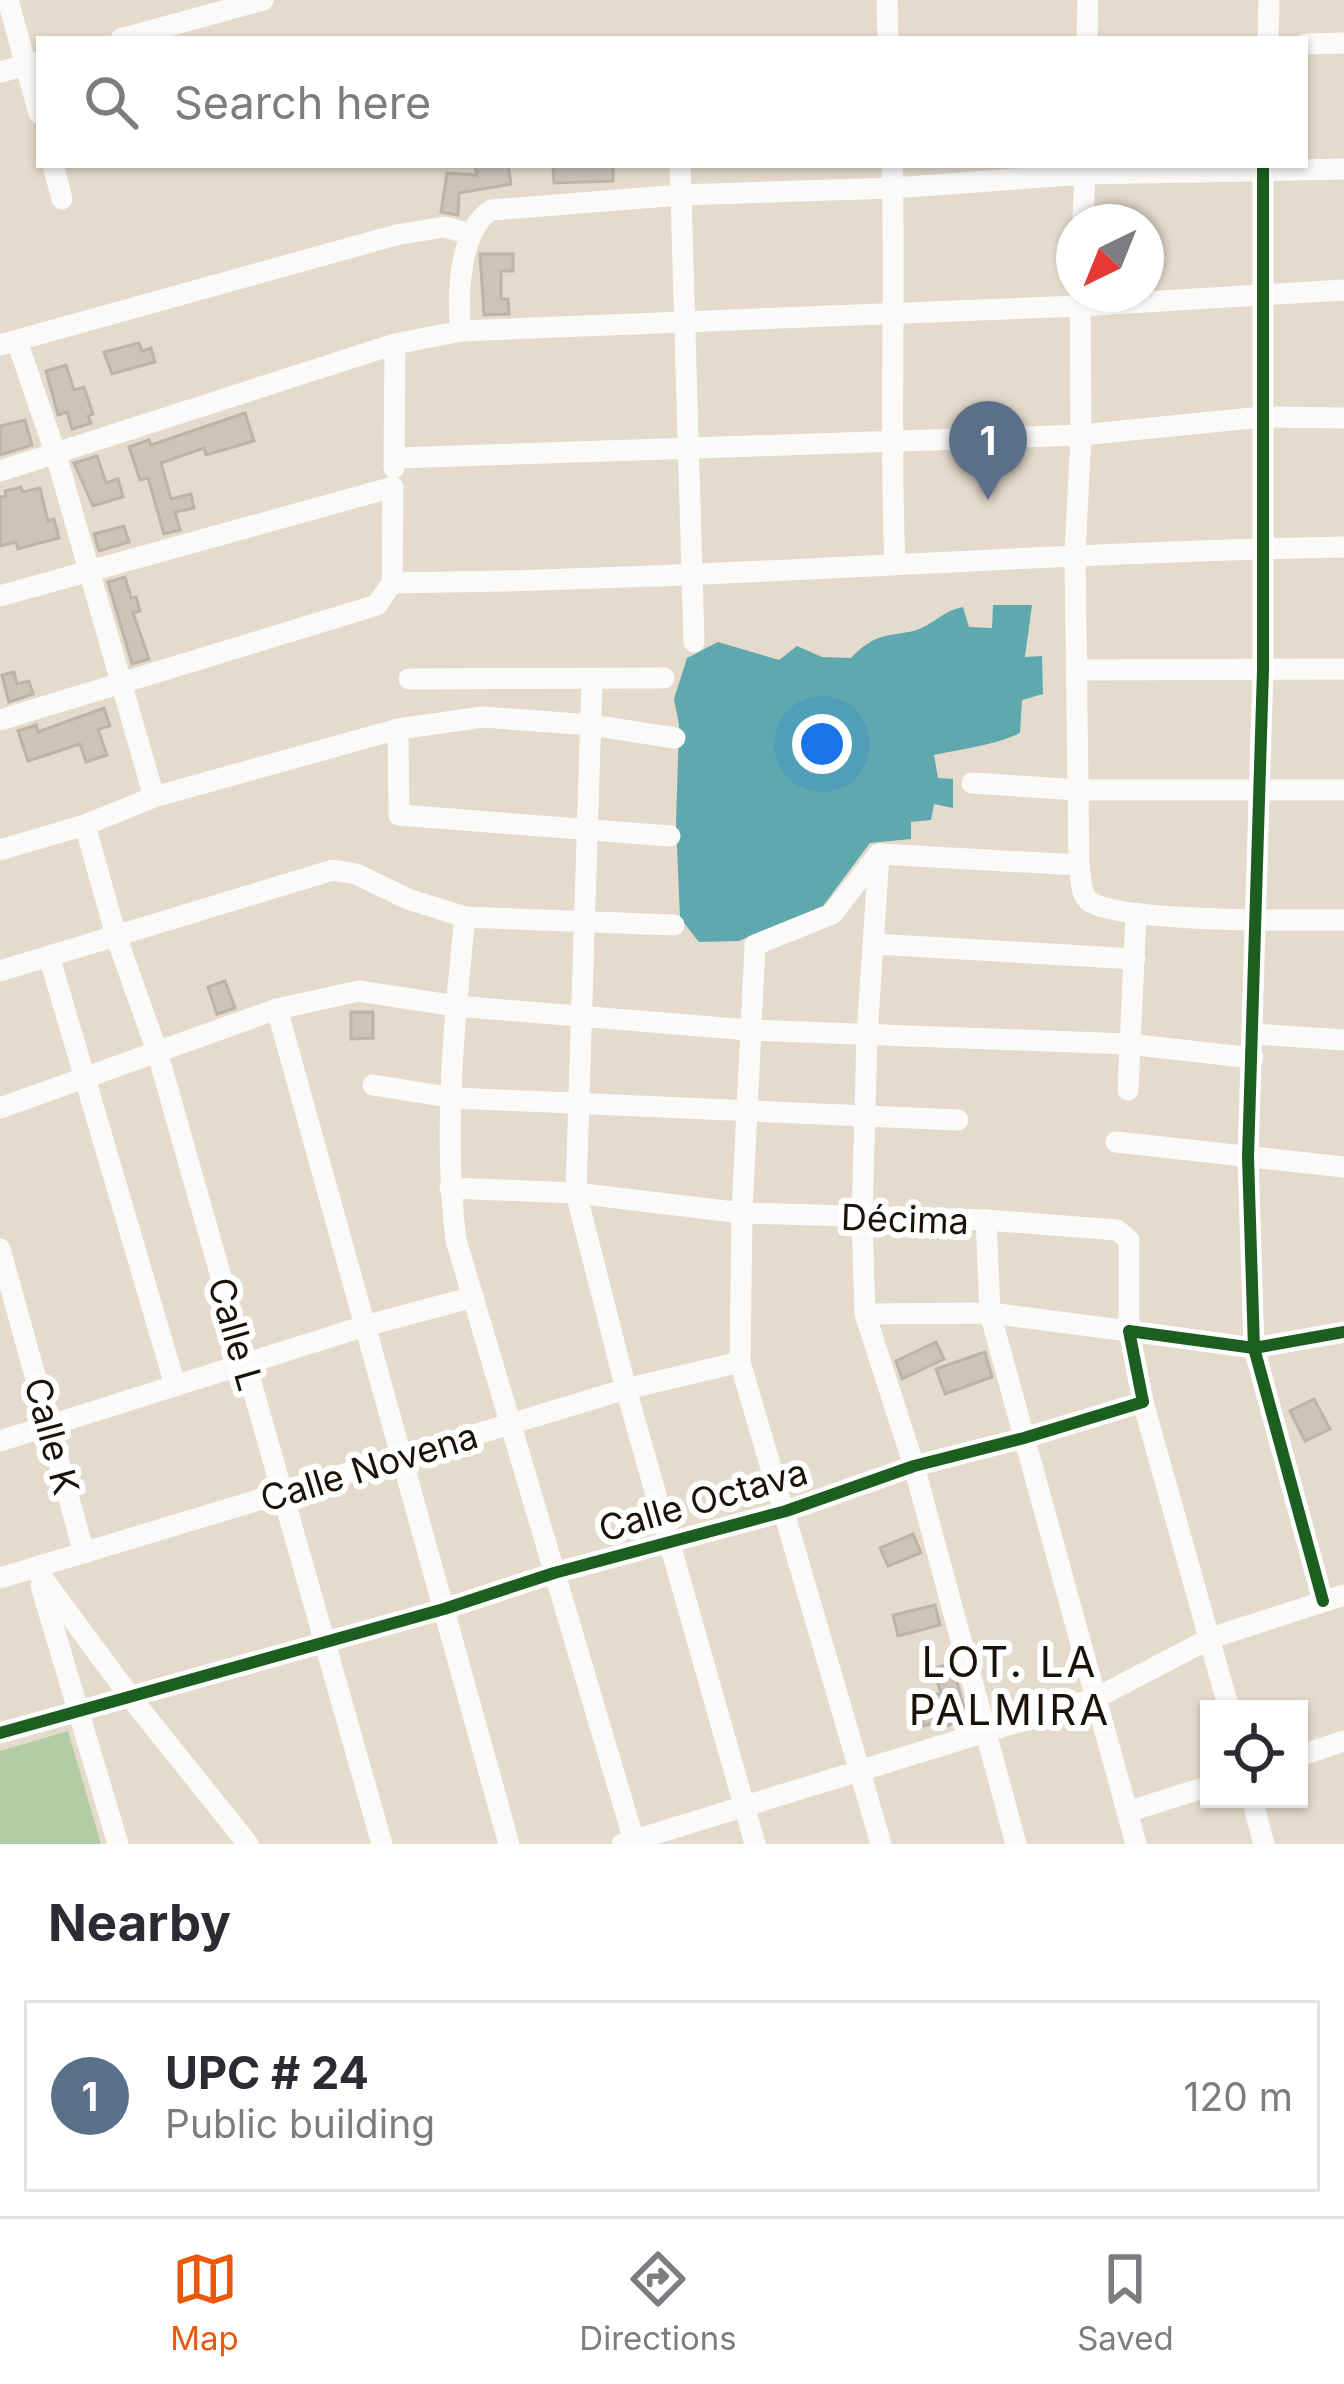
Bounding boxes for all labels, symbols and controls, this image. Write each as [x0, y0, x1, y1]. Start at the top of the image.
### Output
search box [36, 36, 1308, 168]
icon: search [78, 69, 144, 135]
text: Search here [174, 75, 431, 130]
north arrow [1056, 204, 1164, 312]
pin: 1 [949, 401, 1027, 500]
your location [792, 714, 852, 774]
street label: Décima [840, 1195, 970, 1243]
street label: Calle L [199, 1272, 273, 1396]
street label: Calle K [15, 1373, 89, 1499]
street label: Calle Novena [255, 1413, 483, 1521]
street label: Calle Octava [594, 1449, 812, 1551]
district label: LOT. LA PALMIRA [909, 1636, 1111, 1735]
map controls [1200, 1700, 1308, 1808]
button: locate [1200, 1700, 1308, 1808]
text: Nearby [48, 1892, 231, 1953]
text: UPC # 24 [165, 2045, 369, 2100]
text: 1 [82, 2073, 98, 2120]
text: 120 m [1184, 2073, 1293, 2120]
text: Public building [165, 2100, 435, 2147]
tab: Map [170, 2246, 239, 2358]
tab: Directions [579, 2246, 737, 2358]
tab: Saved [1077, 2246, 1174, 2358]

